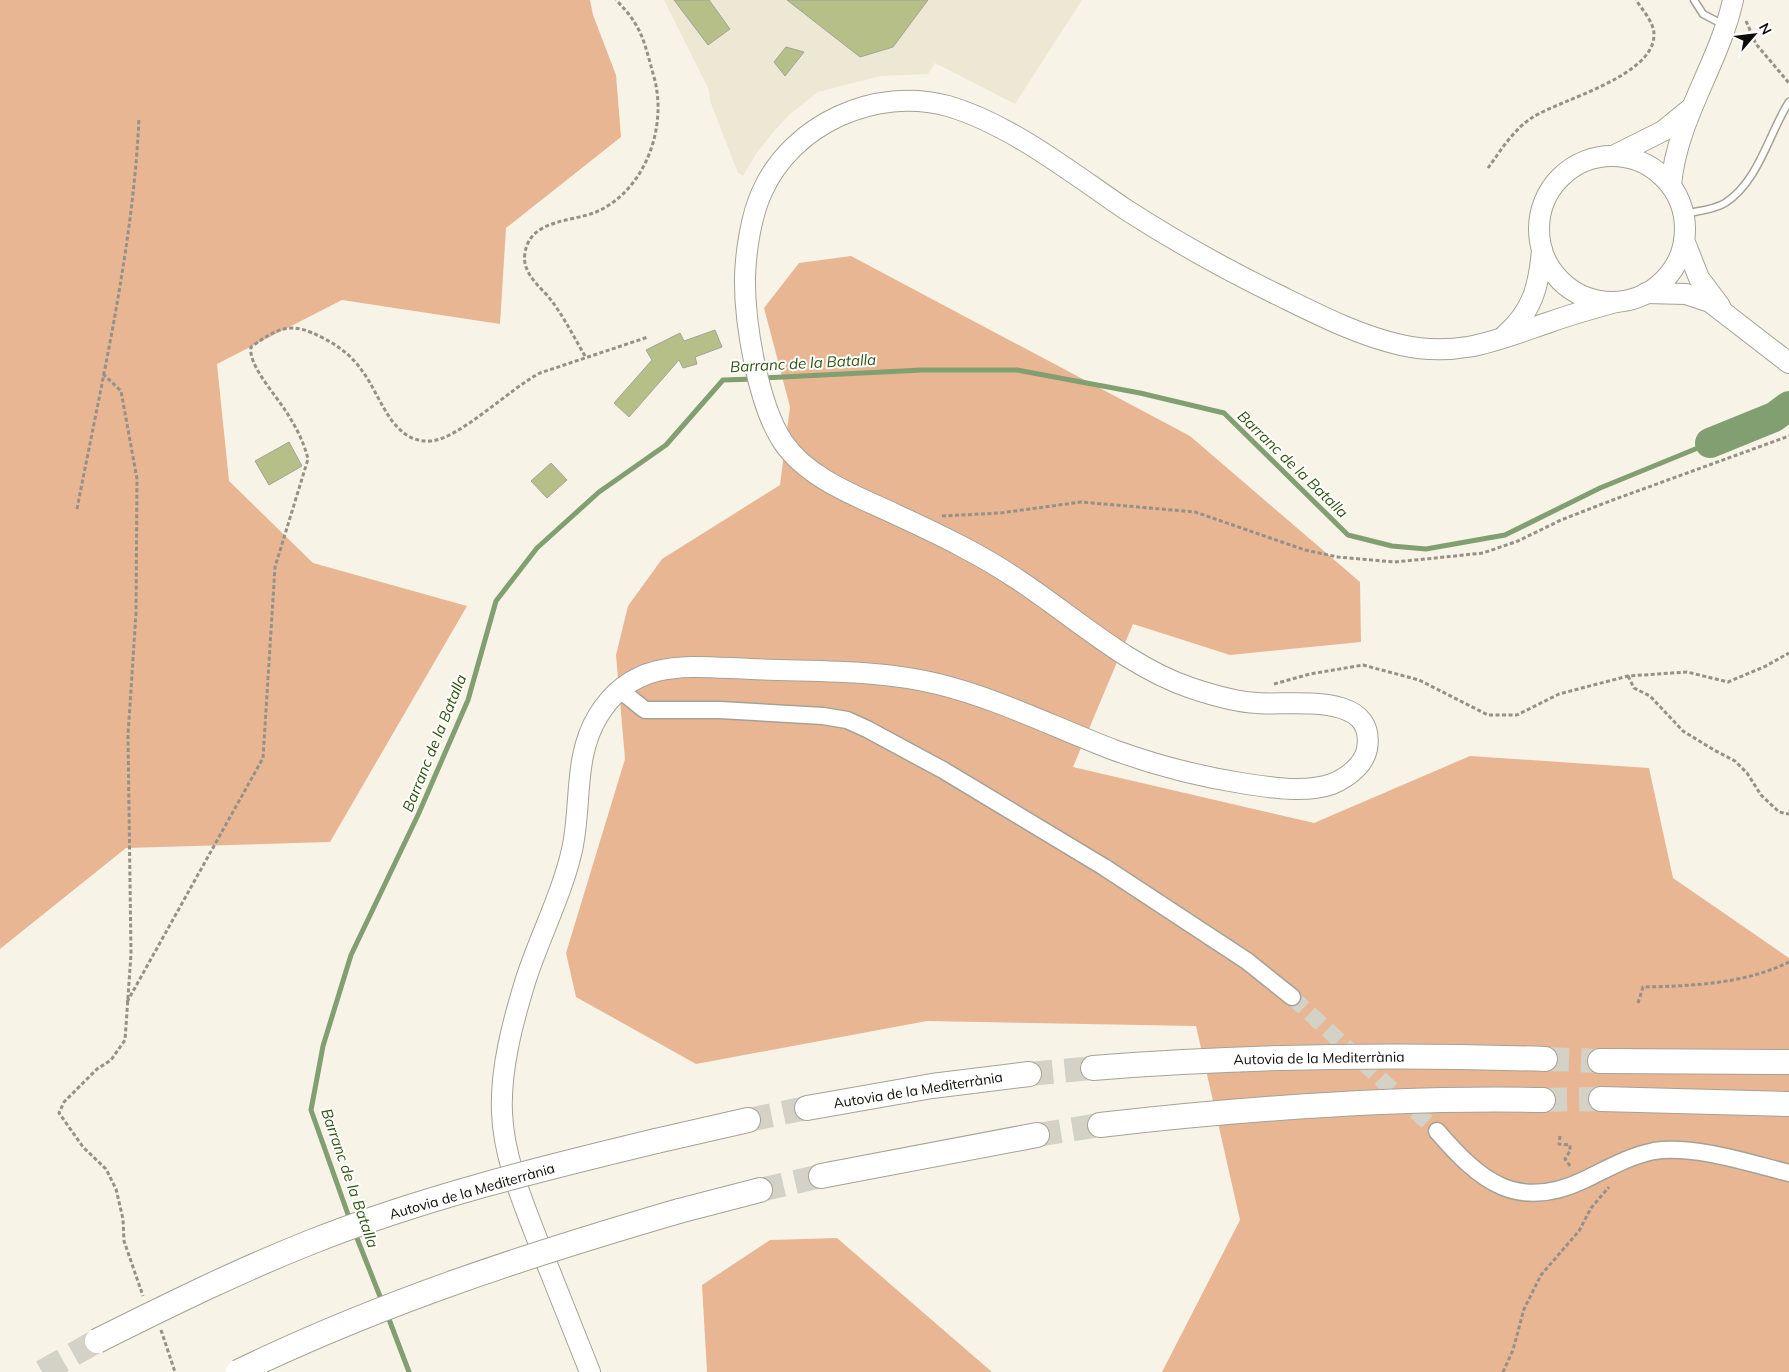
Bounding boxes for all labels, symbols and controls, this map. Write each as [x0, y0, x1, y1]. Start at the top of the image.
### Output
north arrow [1729, 10, 1779, 60]
text: N [1755, 20, 1776, 38]
water label: Barranc de la Batalla [729, 350, 877, 376]
water label: Barranc de la Batalla [1234, 406, 1352, 522]
water label: Barranc de la Batalla [398, 672, 470, 814]
street label: Autovia de la Mediterrània [1233, 1048, 1405, 1068]
street label: Autovia de la Mediterrània [832, 1068, 1004, 1112]
water label: Barranc de la Batalla [317, 1106, 383, 1250]
street label: Autovia de la Mediterrània [387, 1159, 557, 1223]

